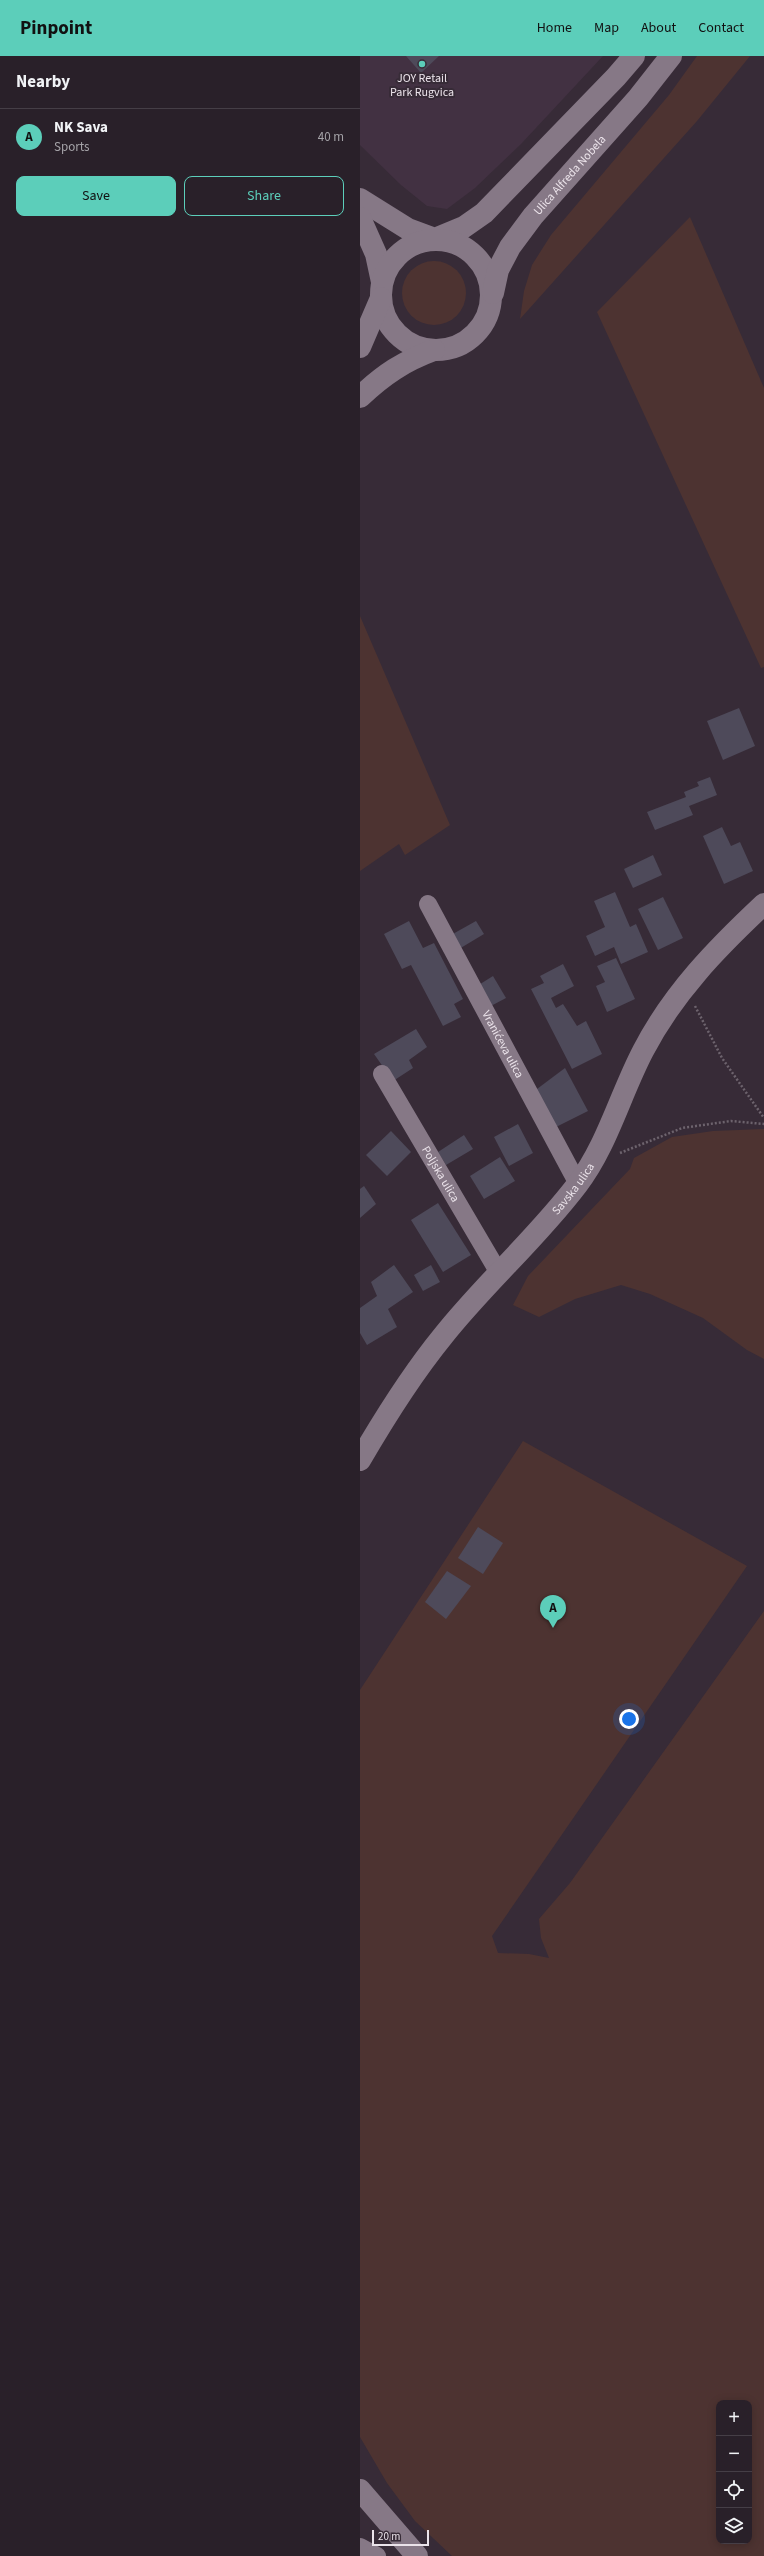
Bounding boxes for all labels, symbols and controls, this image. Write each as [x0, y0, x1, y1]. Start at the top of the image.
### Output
text: Pinpoint [20, 15, 92, 42]
text: Home [537, 18, 572, 38]
text: Map [594, 18, 619, 38]
text: About [641, 18, 676, 38]
text: Contact [698, 18, 744, 38]
marker: JOY Retail Park Rugvica [417, 59, 427, 69]
text: Nearby [16, 70, 70, 94]
place label: JOY Retail Park Rugvica [390, 70, 454, 101]
text: NK Sava [54, 117, 108, 138]
text: A [25, 128, 33, 146]
text: 40 m [318, 128, 344, 146]
street label: Ulica Alfreda Nobela [529, 131, 610, 219]
text: Sports [54, 138, 89, 156]
button: Save [16, 176, 176, 216]
button: Share [184, 176, 344, 216]
street label: Vranićeva ulica [478, 1007, 528, 1081]
street label: Poljska ulica [418, 1143, 464, 1205]
street label: Savska ulica [548, 1160, 598, 1218]
pin: A [540, 1595, 566, 1628]
your location [619, 1709, 639, 1729]
map controls [716, 2400, 752, 2544]
button: + [716, 2400, 752, 2436]
button: − [716, 2436, 752, 2472]
button: locate [716, 2472, 752, 2508]
button: layers [716, 2508, 752, 2544]
scale bar [372, 2528, 429, 2547]
text: 20 m [378, 2529, 400, 2544]

